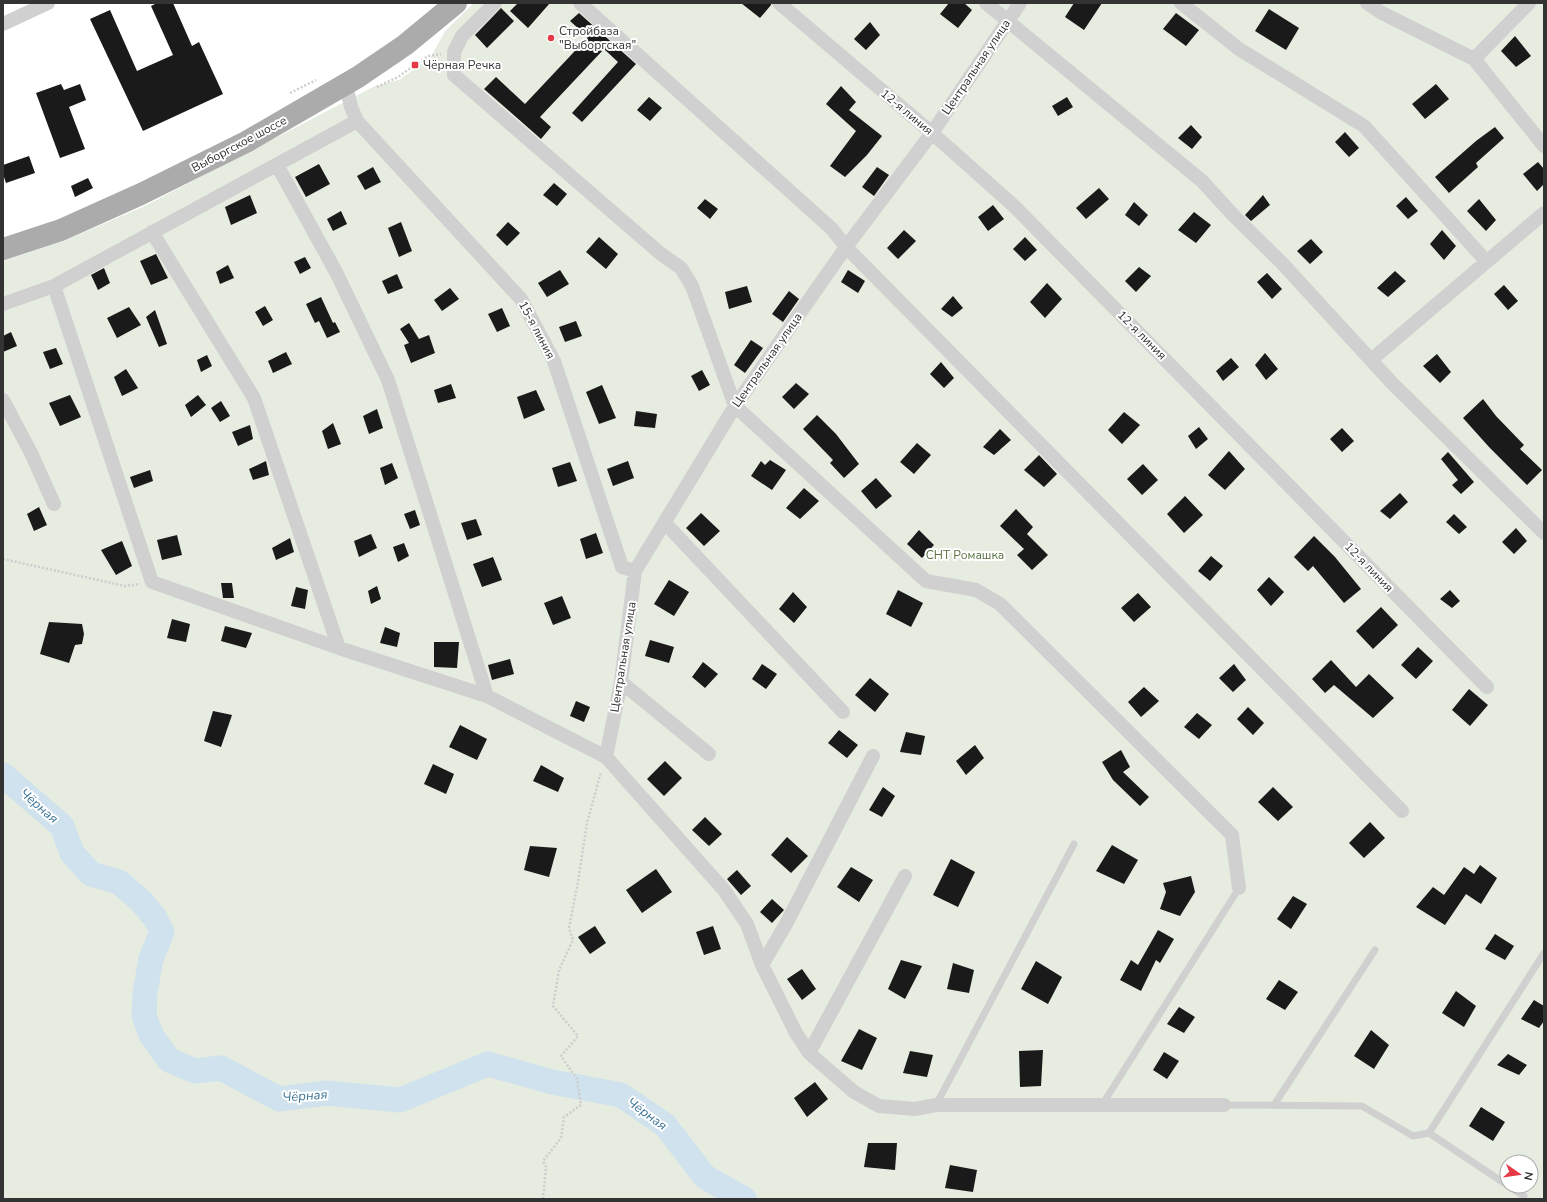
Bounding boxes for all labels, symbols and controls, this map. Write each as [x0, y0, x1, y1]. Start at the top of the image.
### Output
street label: Центральная улица [938, 16, 1014, 118]
place label: Стройбаза "Выборгская" [559, 23, 636, 53]
marker: Стройбаза "Выборгская" [546, 33, 556, 43]
place label: Чёрная Речка [423, 57, 501, 73]
marker: Чёрная Речка [410, 60, 420, 70]
street label: 12-я линия [878, 85, 936, 139]
street label: Выборгское шоссе [189, 112, 289, 176]
street label: 15-я линия [515, 298, 559, 362]
street label: 12-я линия [1114, 307, 1170, 363]
street label: Центральная улица [728, 310, 806, 410]
street label: 12-я линия [1341, 539, 1397, 595]
park label: СНТ Ромашка [926, 547, 1004, 563]
street label: Центральная улица [606, 601, 640, 713]
water label: Чёрная [16, 784, 62, 828]
water label: Чёрная [282, 1085, 328, 1107]
water label: Чёрная [623, 1093, 671, 1135]
north arrow [1499, 1154, 1539, 1194]
text: N [1520, 1170, 1536, 1182]

